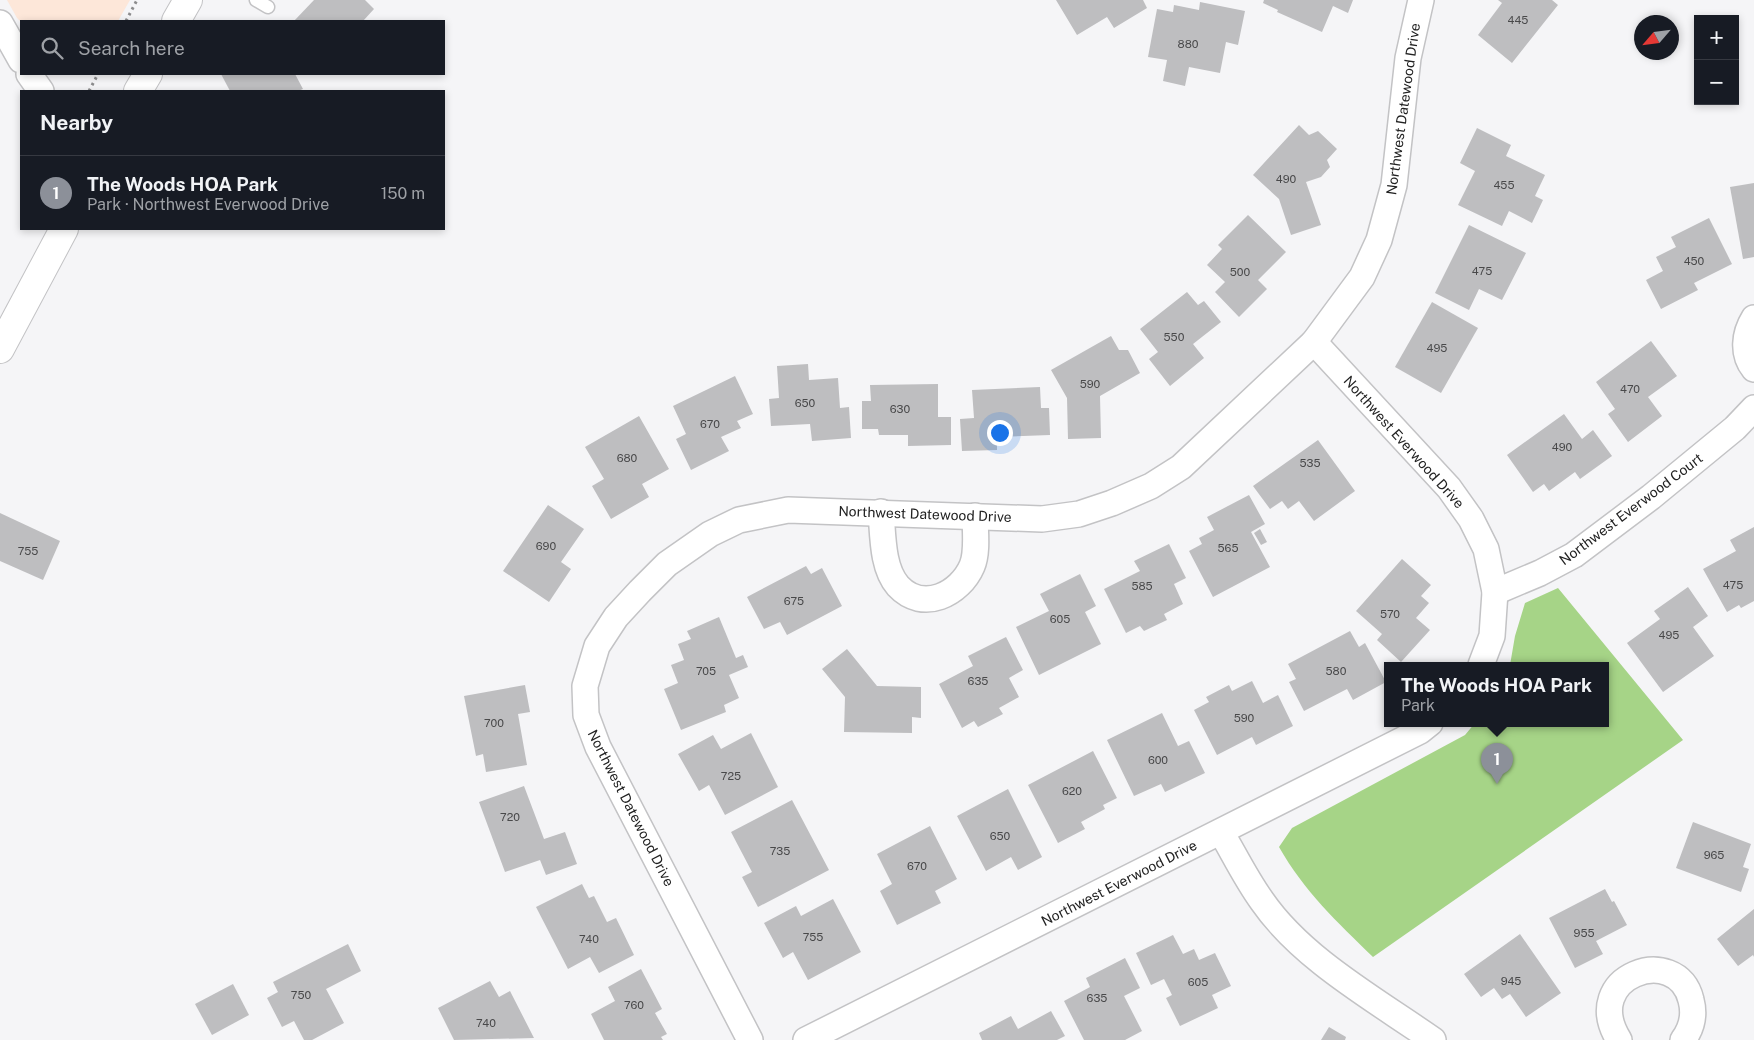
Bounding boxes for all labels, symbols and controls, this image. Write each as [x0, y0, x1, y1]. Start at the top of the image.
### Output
house number: 445 [1508, 14, 1528, 26]
north arrow [1634, 15, 1679, 60]
map controls [1694, 15, 1739, 105]
button: + [1694, 15, 1739, 60]
search box [20, 20, 445, 75]
street label: Northwest Datewood Drive [1383, 22, 1423, 196]
icon: search [38, 34, 66, 62]
text: Search here [78, 37, 185, 59]
house number: 880 [1178, 38, 1199, 50]
button: − [1694, 60, 1739, 105]
text: Nearby [40, 110, 113, 135]
text: The Woods HOA Park [87, 173, 278, 195]
house number: 490 [1276, 173, 1296, 185]
house number: 455 [1494, 179, 1514, 191]
text: 1 [53, 184, 59, 203]
text: 150 m [381, 184, 425, 203]
text: Park · Northwest Everwood Drive [87, 195, 329, 214]
house number: 450 [1684, 255, 1705, 267]
house number: 475 [1472, 265, 1492, 277]
house number: 500 [1230, 266, 1250, 278]
house number: 550 [1164, 331, 1185, 343]
house number: 495 [1427, 342, 1447, 354]
street label: Northwest Everwood Drive [1340, 373, 1468, 511]
house number: 590 [1080, 378, 1101, 390]
house number: 470 [1620, 383, 1640, 395]
house number: 650 [795, 397, 816, 409]
house number: 630 [890, 403, 910, 415]
house number: 670 [700, 418, 720, 430]
your location [987, 420, 1013, 446]
house number: 490 [1552, 441, 1572, 453]
street label: Northwest Everwood Court [1556, 450, 1706, 568]
house number: 680 [617, 452, 638, 464]
house number: 535 [1299, 457, 1321, 469]
street label: Northwest Datewood Drive [838, 503, 1012, 525]
house number: 690 [536, 540, 556, 552]
house number: 565 [1218, 542, 1238, 554]
house number: 755 [18, 545, 38, 557]
house number: 475 [1723, 579, 1743, 591]
house number: 585 [1131, 580, 1153, 592]
house number: 675 [784, 595, 804, 607]
house number: 570 [1380, 608, 1400, 620]
house number: 605 [1050, 613, 1070, 625]
house number: 495 [1659, 629, 1679, 641]
popup [1384, 662, 1609, 727]
house number: 705 [696, 665, 716, 677]
house number: 580 [1326, 665, 1347, 677]
text: The Woods HOA Park [1401, 674, 1592, 696]
house number: 635 [968, 675, 988, 687]
text: Park [1401, 696, 1435, 715]
house number: 590 [1234, 712, 1255, 724]
house number: 700 [484, 717, 504, 729]
street label: Northwest Datewood Drive [584, 727, 678, 889]
pin: 1 [1481, 743, 1513, 784]
house number: 600 [1148, 754, 1168, 766]
house number: 725 [721, 770, 741, 782]
house number: 620 [1062, 785, 1082, 797]
house number: 720 [500, 811, 520, 823]
house number: 650 [990, 830, 1011, 842]
street label: Northwest Everwood Drive [1039, 837, 1199, 929]
house number: 735 [770, 845, 790, 857]
house number: 965 [1704, 849, 1724, 861]
house number: 670 [907, 860, 927, 872]
house number: 955 [1574, 927, 1594, 939]
house number: 755 [803, 931, 823, 943]
house number: 740 [579, 933, 599, 945]
house number: 945 [1501, 975, 1521, 987]
house number: 605 [1188, 976, 1208, 988]
house number: 750 [291, 989, 311, 1001]
house number: 635 [1087, 992, 1107, 1004]
house number: 760 [624, 999, 644, 1011]
house number: 740 [476, 1017, 496, 1029]

